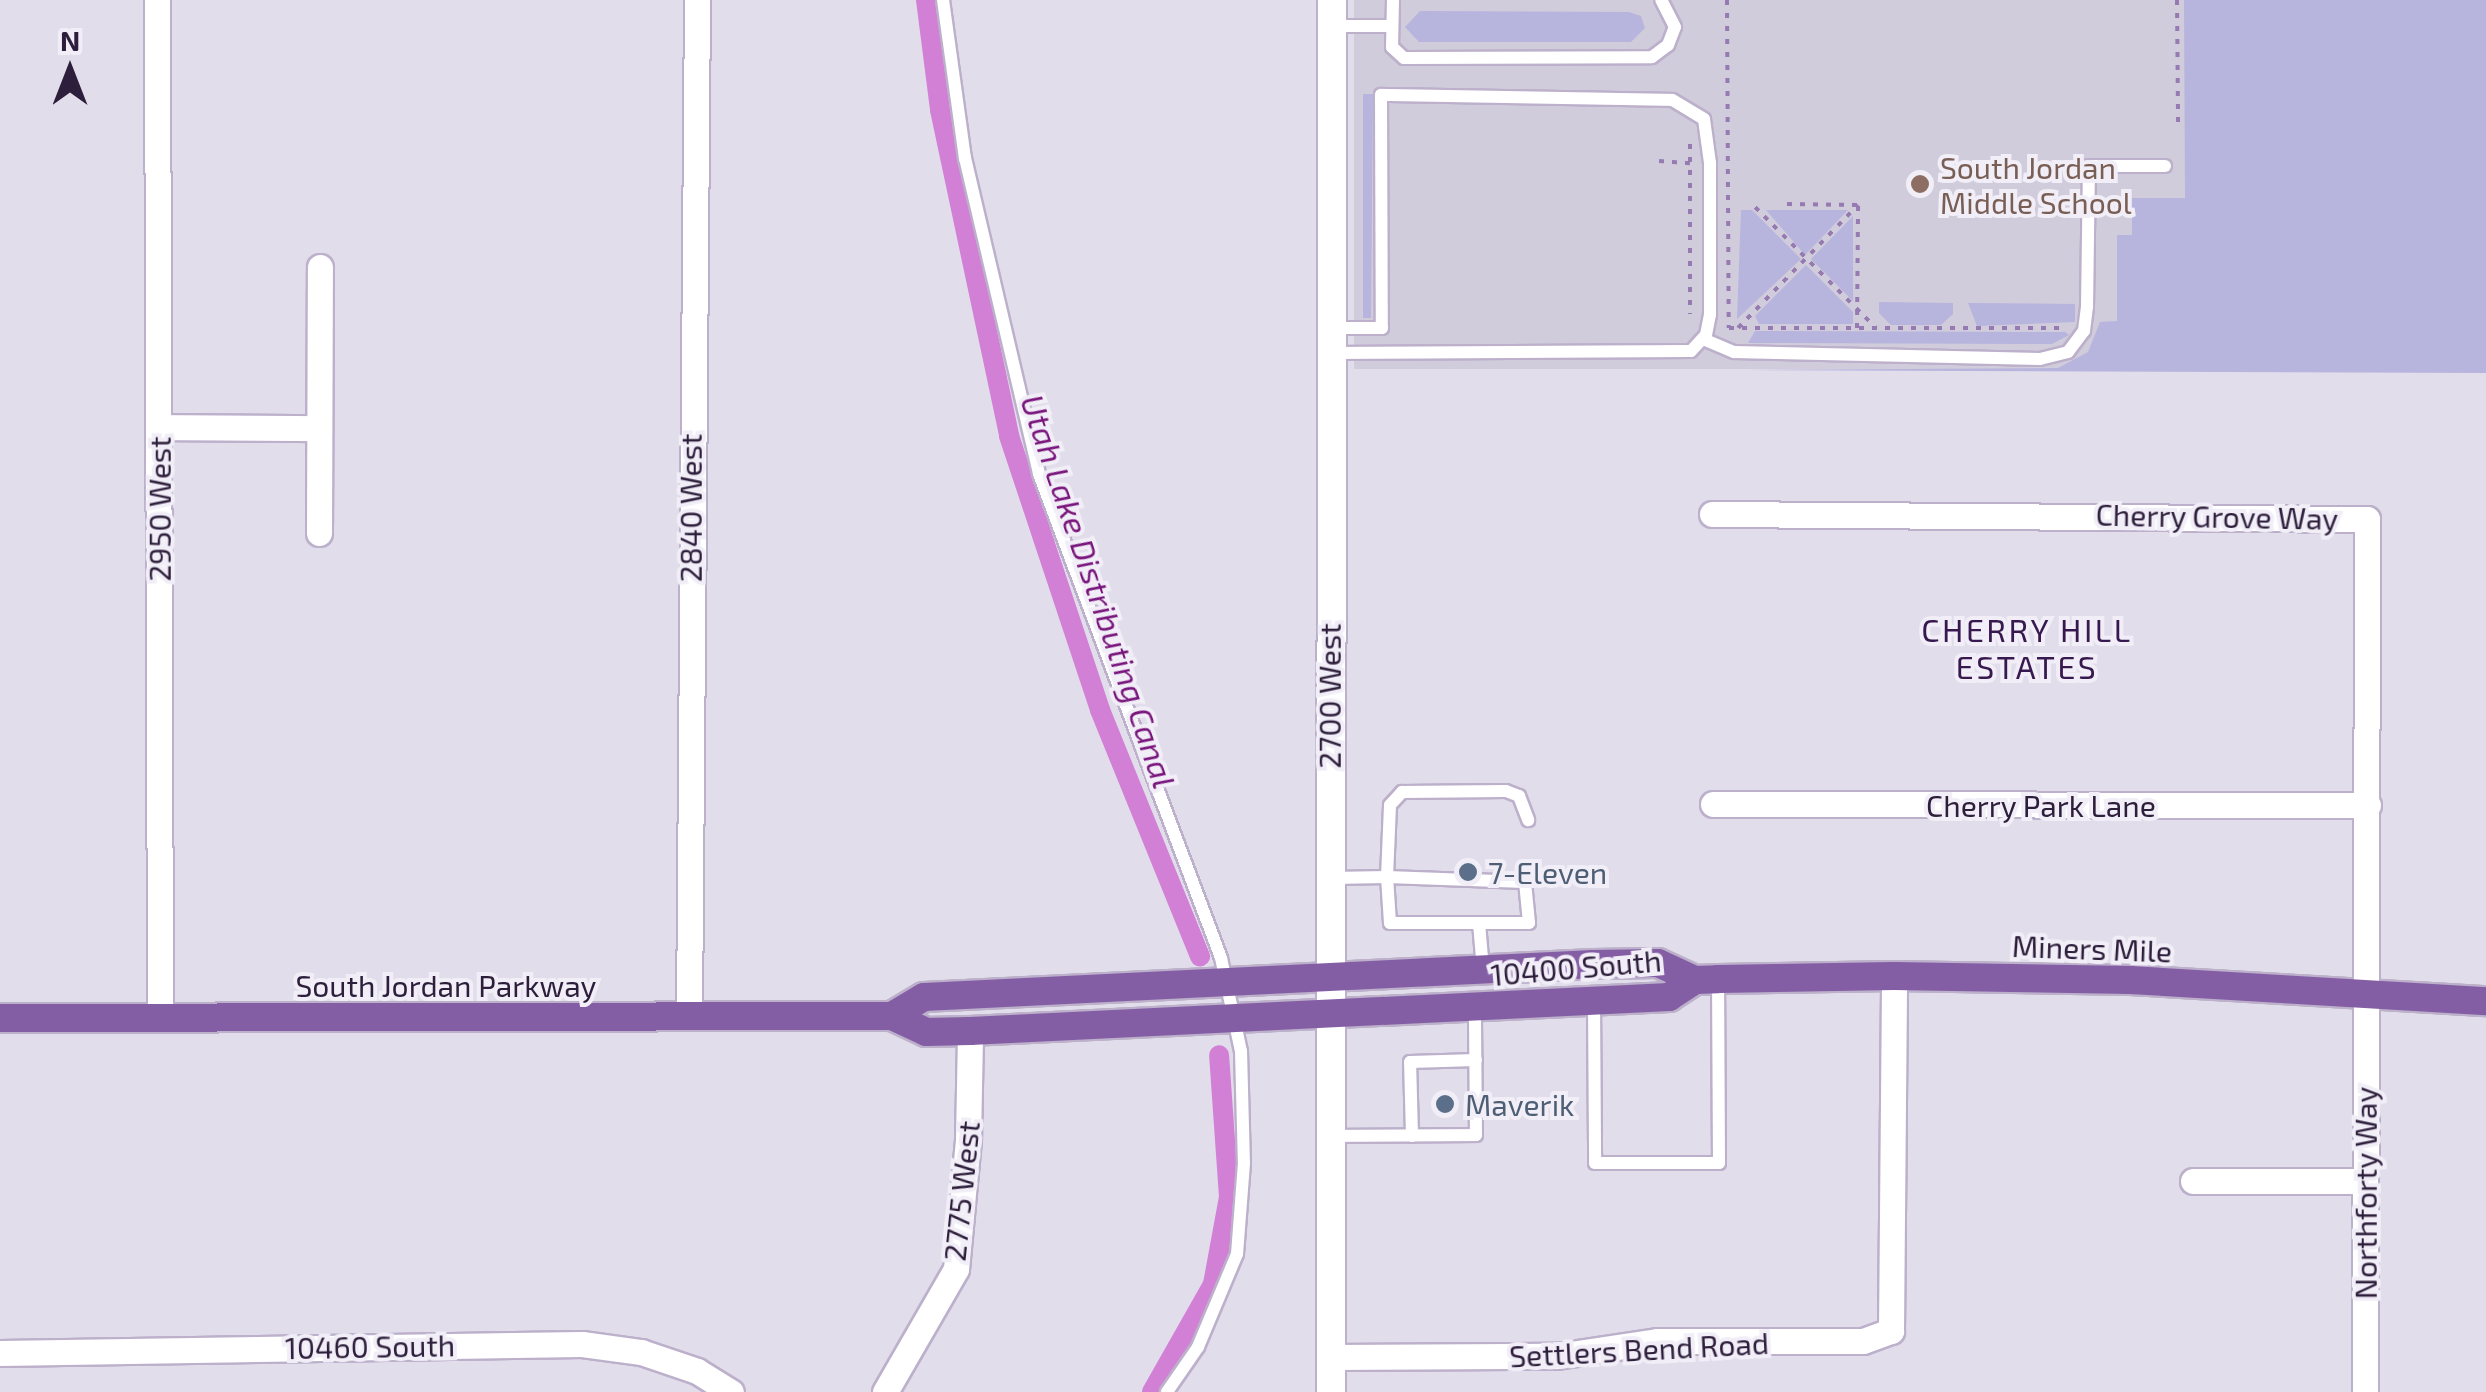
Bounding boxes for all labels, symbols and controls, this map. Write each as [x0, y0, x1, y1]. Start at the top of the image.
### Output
north arrow [20, 20, 120, 120]
text: N [60, 23, 80, 57]
place label: South Jordan Middle School [1940, 149, 2132, 220]
marker: South Jordan Middle School [1909, 173, 1931, 195]
water label: Utah Lake Distributing Canal [1014, 389, 1184, 793]
street label: 2840 West [672, 434, 708, 582]
street label: 2950 West [141, 436, 177, 582]
street label: Cherry Grove Way [2095, 496, 2339, 536]
district label: CHERRY HILL ESTATES [1921, 611, 2133, 686]
street label: 2700 West [1311, 623, 1347, 769]
street label: Cherry Park Lane [1926, 787, 2156, 823]
place label: 7-Eleven [1488, 854, 1607, 890]
marker: 7-Eleven [1457, 861, 1479, 883]
street label: Miners Mile [2011, 927, 2173, 969]
street label: 10400 South [1489, 942, 1663, 992]
street label: South Jordan Parkway [295, 967, 597, 1003]
place label: Maverik [1465, 1086, 1574, 1122]
street label: Northforty Way [2347, 1086, 2383, 1300]
marker: Maverik [1434, 1093, 1456, 1115]
street label: 2775 West [936, 1119, 986, 1263]
street label: Settlers Bend Road [1508, 1324, 1770, 1374]
street label: 10460 South [285, 1327, 455, 1365]

